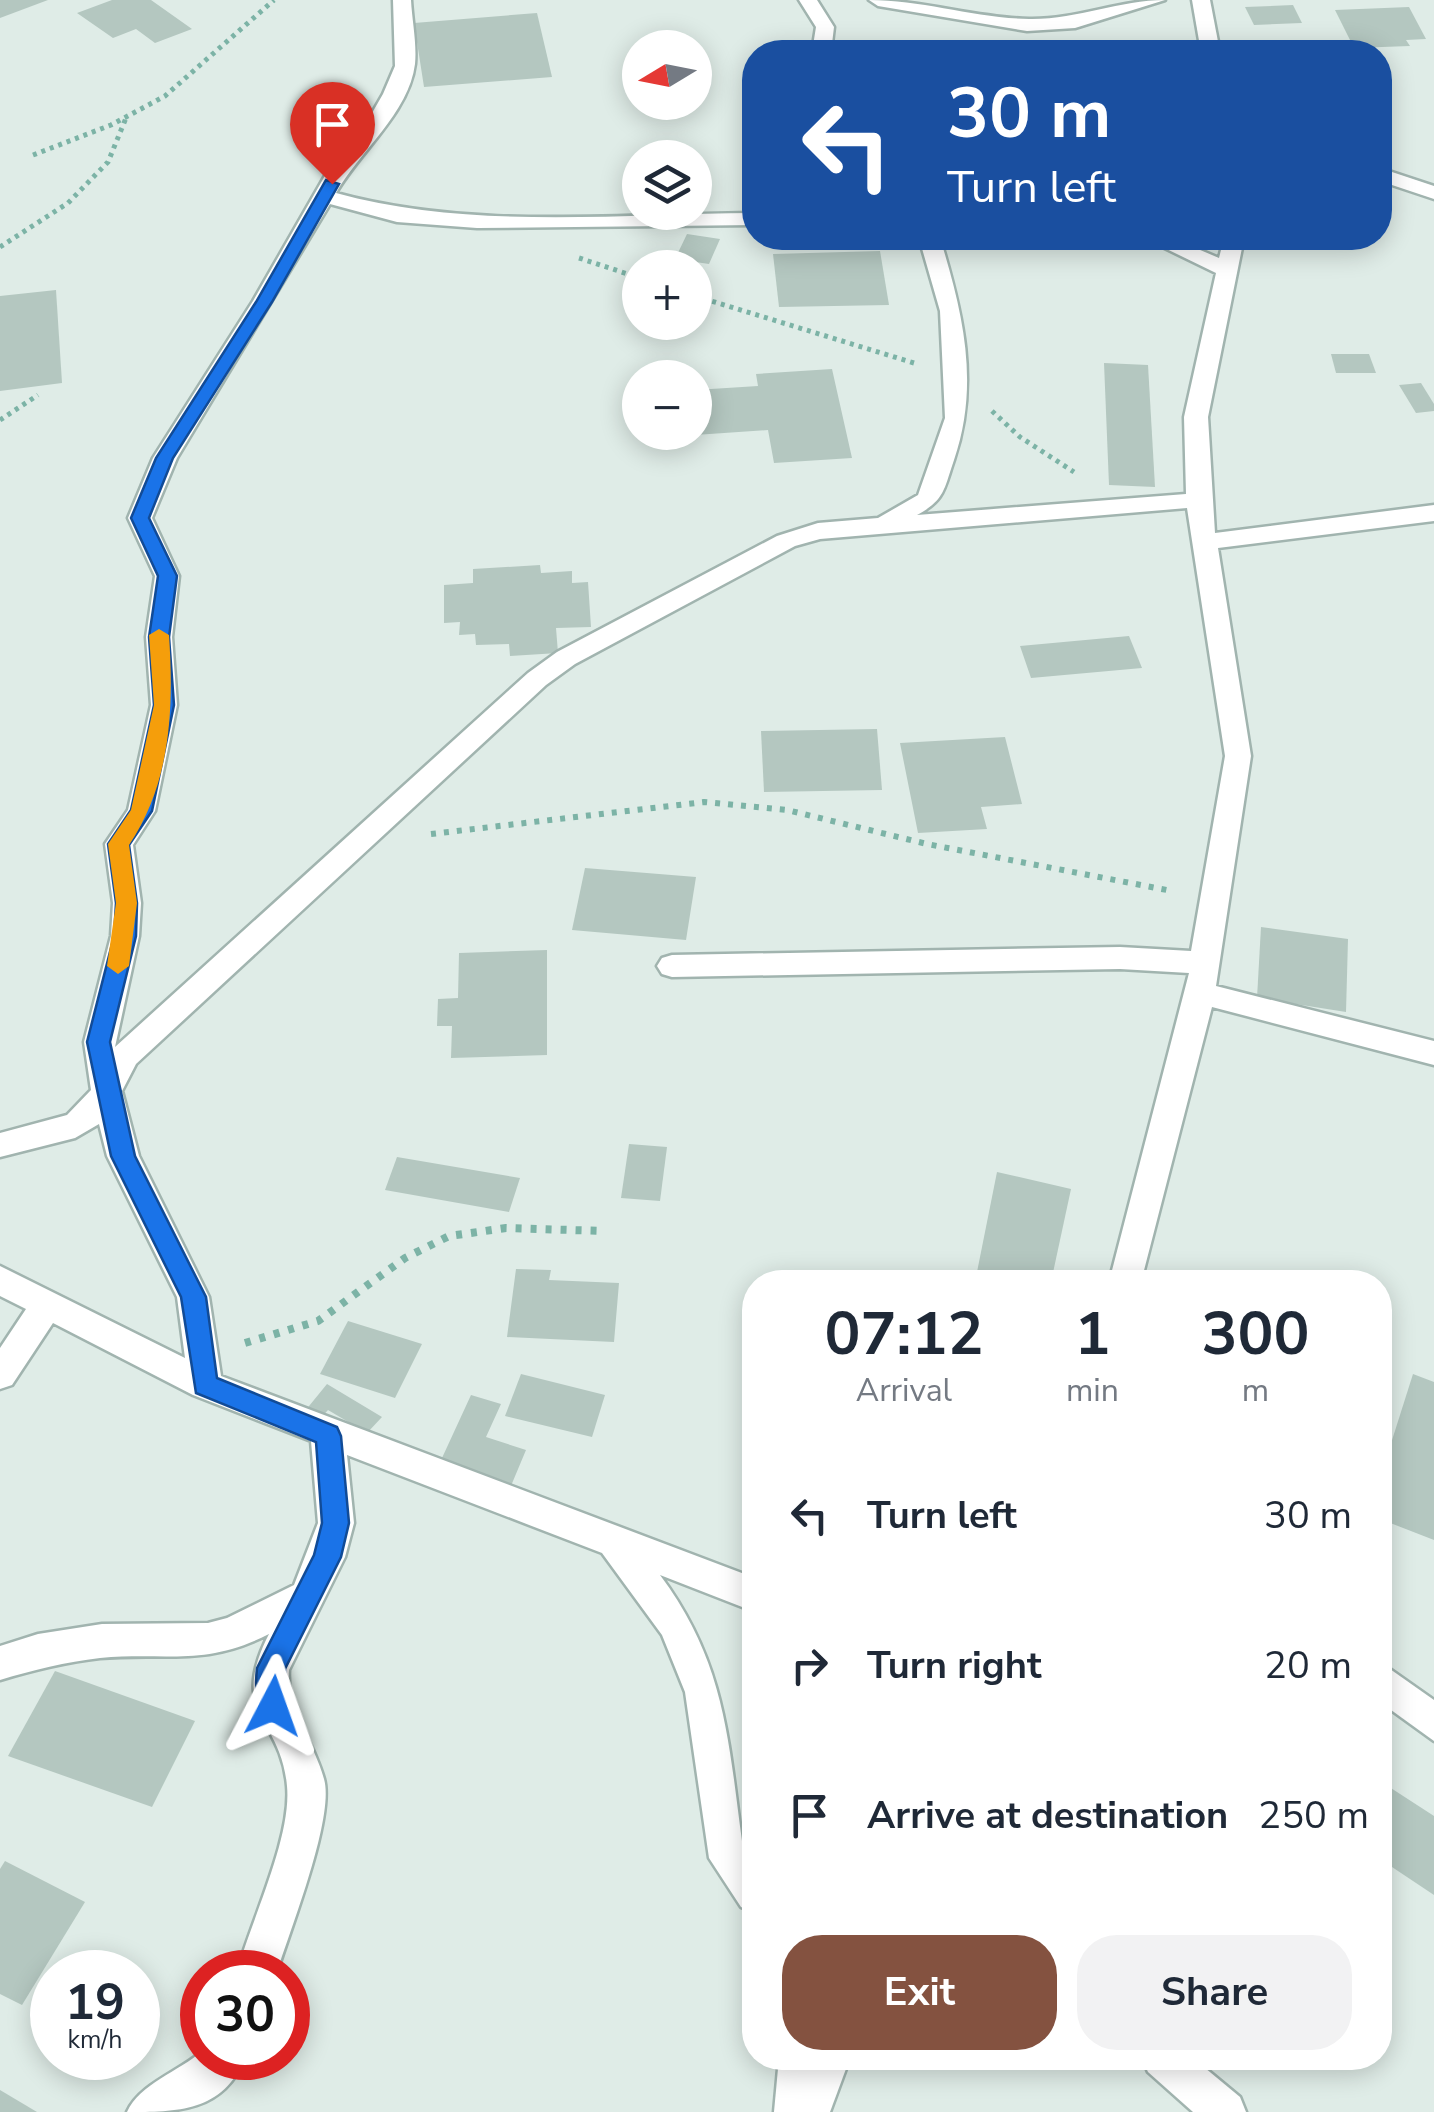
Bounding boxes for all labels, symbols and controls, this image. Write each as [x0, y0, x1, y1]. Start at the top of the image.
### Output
north arrow [622, 30, 712, 120]
map controls [622, 30, 712, 450]
text: 30 m [947, 66, 1111, 162]
icon: left [782, 80, 912, 210]
pin [290, 82, 375, 185]
icon: arrive [305, 97, 360, 152]
button: layers [622, 140, 712, 230]
text: Turn left [947, 157, 1116, 218]
button: + [622, 250, 712, 340]
button: − [622, 360, 712, 450]
text: 07:12 [825, 1293, 983, 1375]
text: 1 [1074, 1293, 1110, 1375]
text: 300 [1201, 1293, 1309, 1375]
text: Arrival [856, 1369, 952, 1412]
text: min [1066, 1369, 1119, 1412]
text: m [1242, 1369, 1269, 1412]
icon: left [782, 1488, 837, 1543]
text: Turn left [867, 1490, 1017, 1541]
text: 30 m [1264, 1490, 1352, 1541]
icon: right [782, 1638, 837, 1693]
text: Turn right [867, 1640, 1042, 1691]
text: 20 m [1264, 1640, 1352, 1691]
position arrow [221, 1654, 325, 1758]
icon: arrive [782, 1788, 837, 1843]
text: Arrive at destination [867, 1790, 1228, 1841]
text: 250 m [1258, 1790, 1369, 1841]
button: Exit [782, 1935, 1057, 2050]
button: Share [1077, 1935, 1352, 2050]
speed limit sign: 30 [180, 1950, 310, 2080]
text: 19 [65, 1968, 125, 2037]
text: km/h [67, 2023, 123, 2057]

